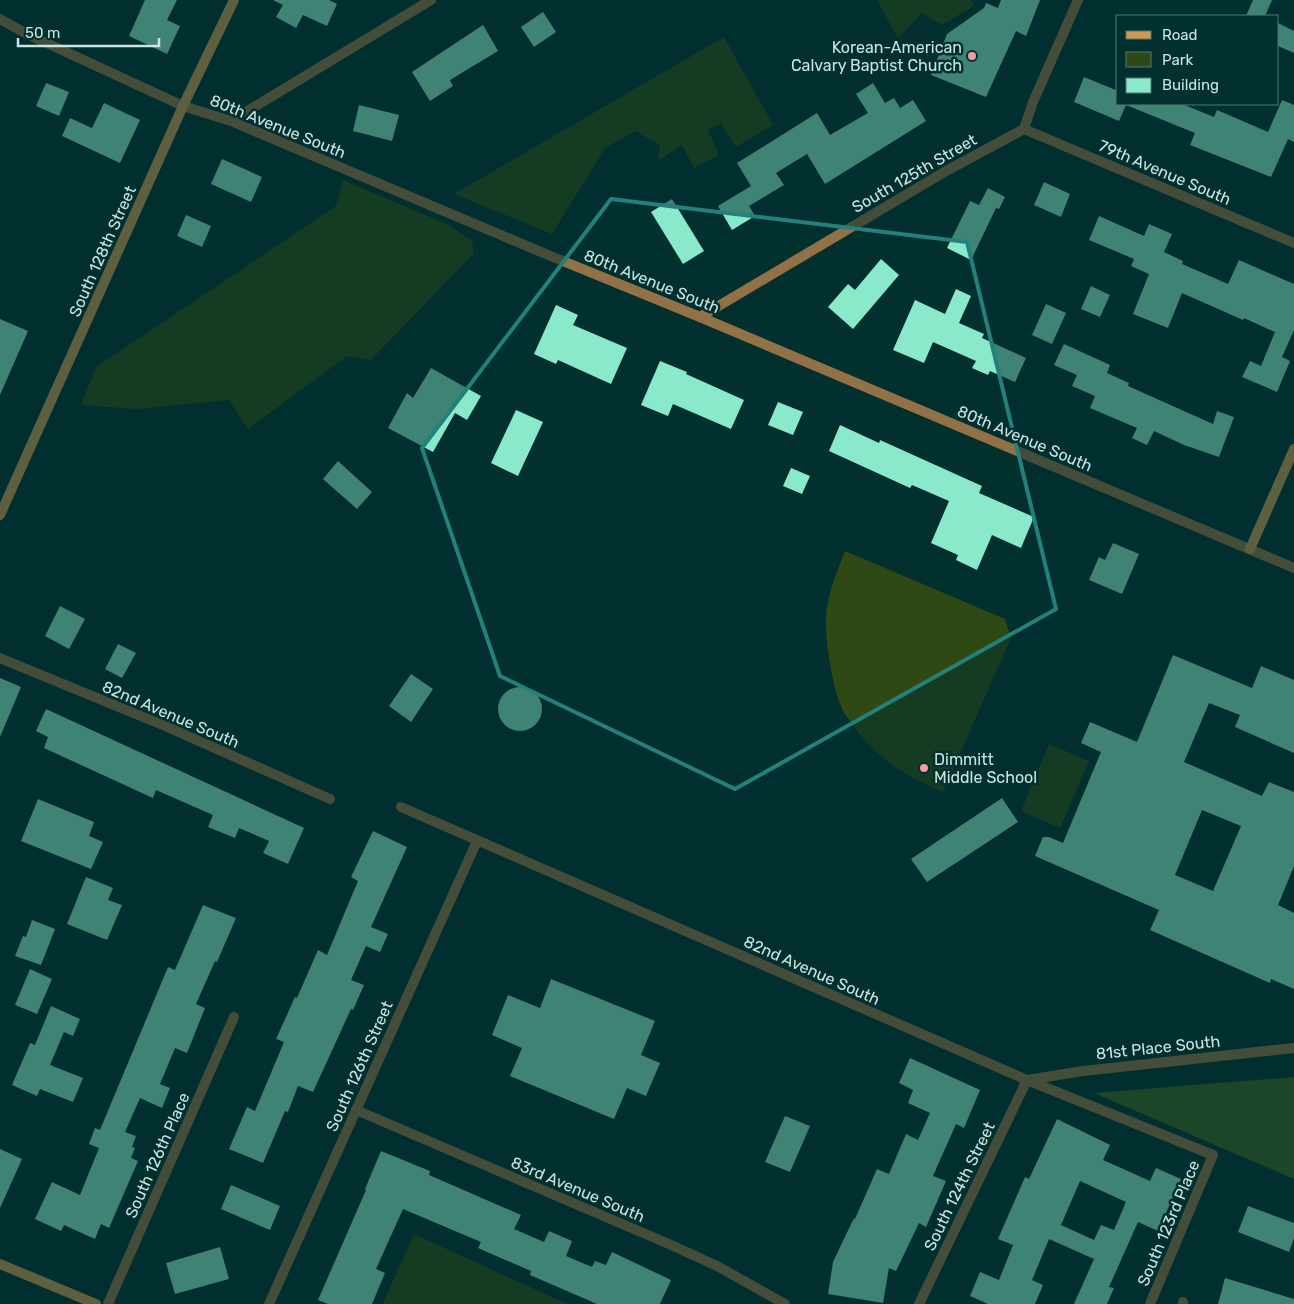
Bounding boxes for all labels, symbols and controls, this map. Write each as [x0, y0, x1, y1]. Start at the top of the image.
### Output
scale bar [18, 15, 159, 47]
legend [1116, 15, 1279, 105]
text: 50 m [25, 24, 60, 42]
text: Road [1162, 26, 1198, 44]
place label: Korean-American Calvary Baptist Church [791, 38, 962, 75]
marker: Korean-American Calvary Baptist Church [966, 50, 978, 62]
text: Park [1162, 51, 1193, 69]
text: Building [1162, 76, 1219, 94]
street label: 80th Avenue South [207, 91, 348, 162]
street label: South 125th Street [849, 130, 980, 217]
street label: 79th Avenue South [1096, 136, 1234, 209]
street label: South 128th Street [65, 183, 140, 320]
street label: 80th Avenue South [581, 246, 722, 317]
street label: 80th Avenue South [955, 401, 1095, 475]
street label: 82nd Avenue South [99, 677, 242, 752]
place label: Dimmitt Middle School [934, 750, 1037, 787]
marker: Dimmitt Middle School [918, 762, 930, 774]
street label: 82nd Avenue South [741, 932, 883, 1009]
street label: South 126th Street [322, 998, 397, 1134]
street label: 81st Place South [1095, 1032, 1221, 1063]
street label: South 126th Place [121, 1090, 194, 1221]
street label: South 124th Street [920, 1119, 999, 1254]
street label: 83rd Avenue South [508, 1153, 648, 1226]
street label: South 123rd Place [1133, 1157, 1204, 1289]

